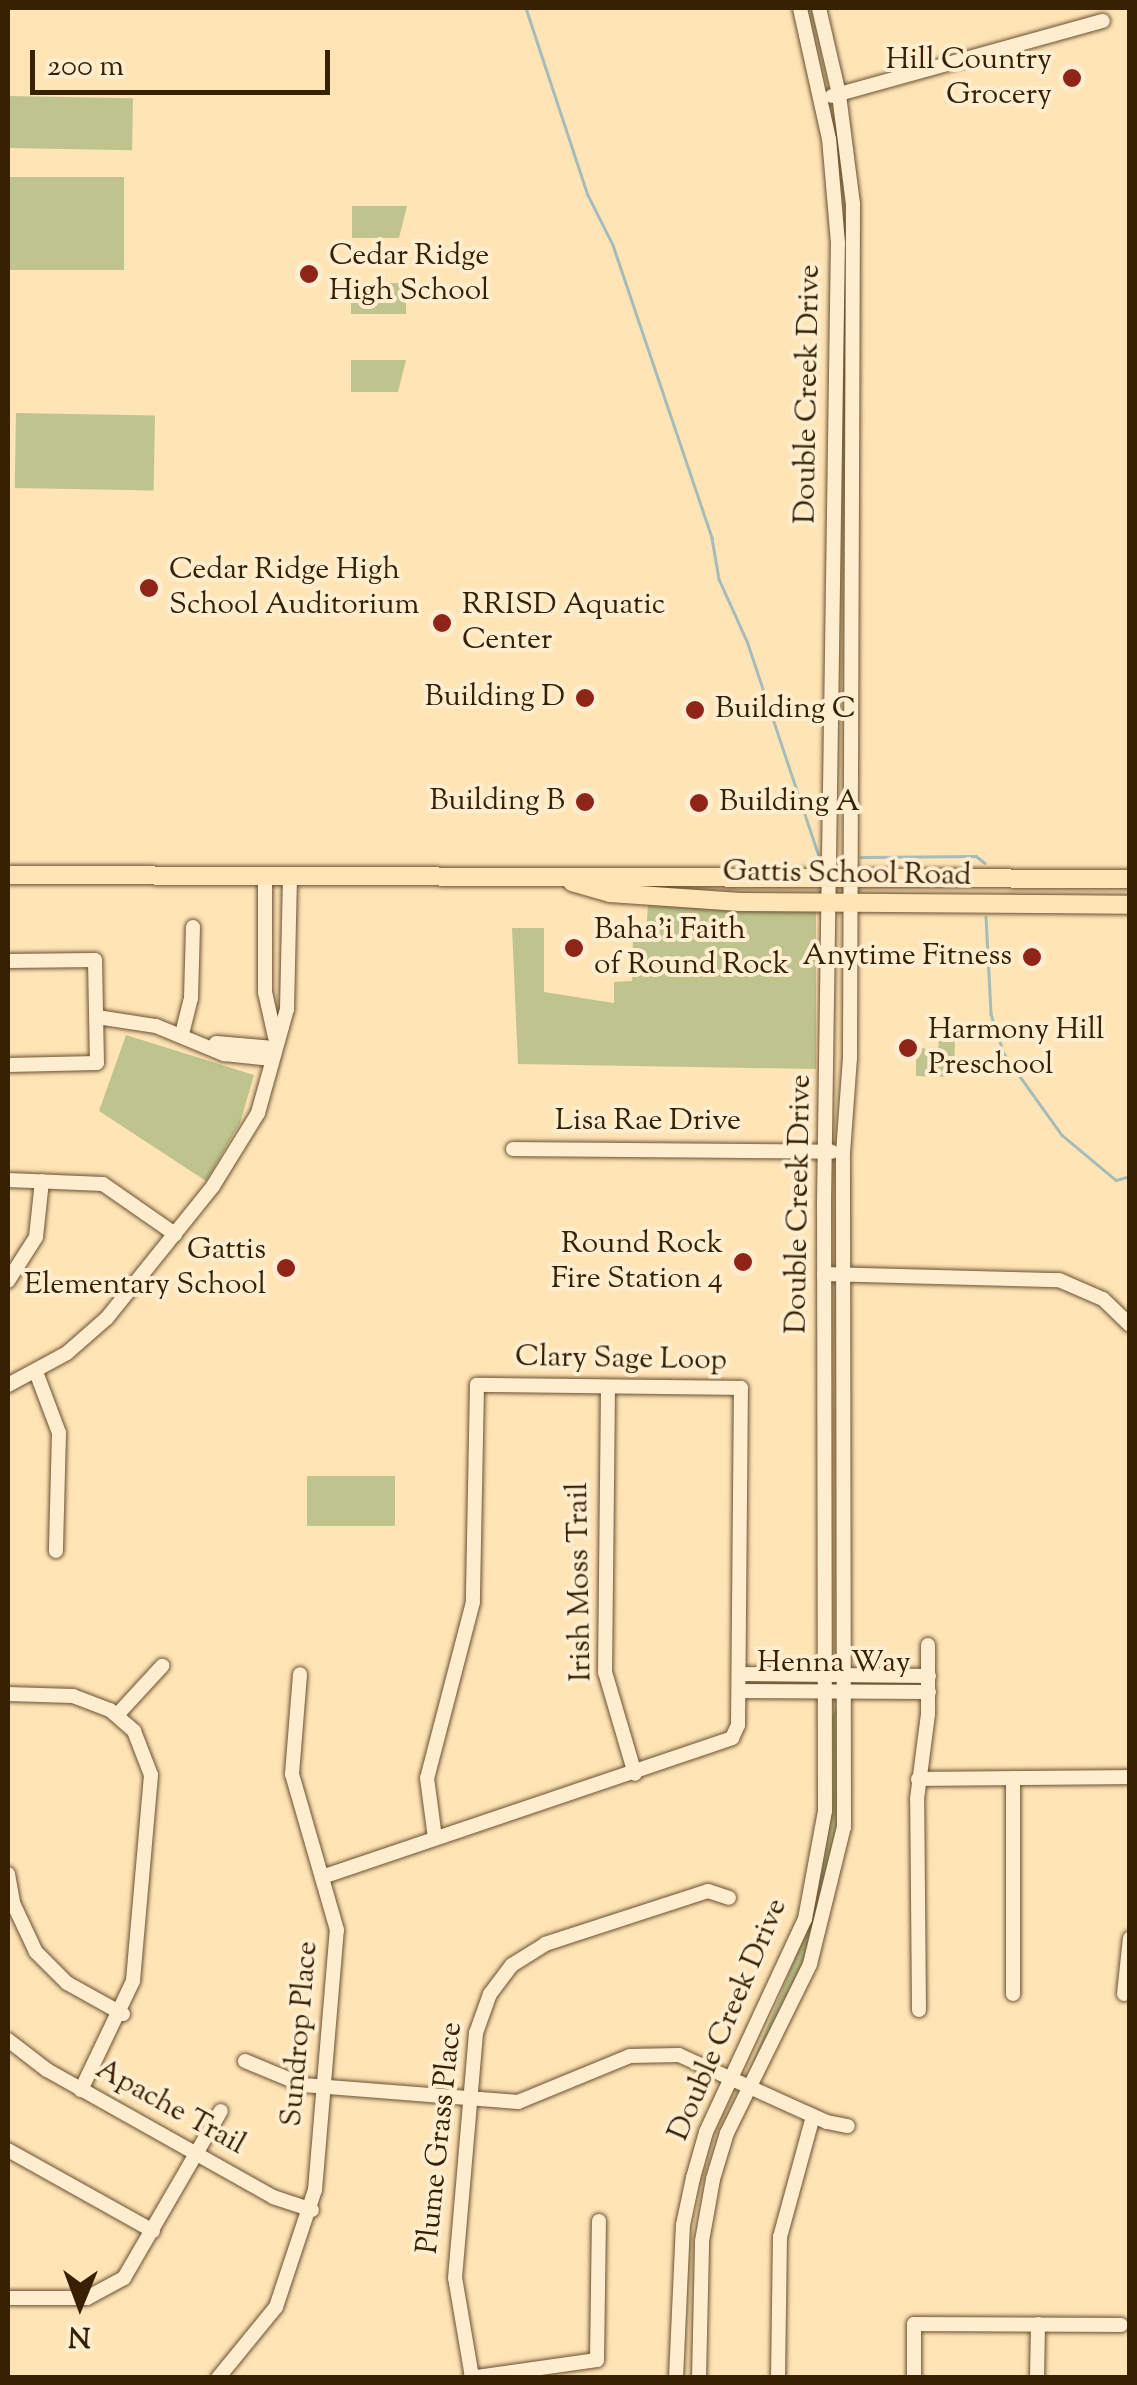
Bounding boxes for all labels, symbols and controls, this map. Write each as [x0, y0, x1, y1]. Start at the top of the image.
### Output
scale bar [35, 30, 335, 92]
place label: Hill Country Grocery [886, 43, 1052, 114]
text: 200 m [47, 46, 124, 89]
marker: Hill Country Grocery [1061, 67, 1083, 89]
place label: Cedar Ridge High School [329, 239, 489, 310]
marker: Cedar Ridge High School [298, 263, 320, 285]
street label: Double Creek Drive [789, 264, 829, 524]
place label: Cedar Ridge High School Auditorium [169, 553, 419, 624]
marker: Cedar Ridge High School Auditorium [138, 577, 160, 599]
place label: RRISD Aquatic Center [462, 588, 665, 658]
marker: RRISD Aquatic Center [431, 612, 453, 634]
place label: Building D [425, 680, 565, 716]
marker: Building D [574, 687, 596, 709]
place label: Building C [715, 692, 856, 728]
marker: Building C [684, 699, 706, 721]
place label: Building B [429, 784, 565, 820]
place label: Building A [719, 785, 860, 821]
marker: Building B [574, 791, 596, 813]
marker: Building A [688, 792, 710, 814]
street label: Gattis School Road [722, 855, 972, 895]
place label: Baha'i Faith of Round Rock [594, 913, 789, 984]
marker: Baha'i Faith of Round Rock [563, 937, 585, 959]
place label: Anytime Fitness [802, 939, 1012, 975]
marker: Anytime Fitness [1021, 946, 1043, 968]
place label: Harmony Hill Preschool [928, 1013, 1104, 1084]
marker: Harmony Hill Preschool [897, 1037, 919, 1059]
street label: Double Creek Drive [780, 1074, 820, 1334]
street label: Lisa Rae Drive [555, 1104, 741, 1140]
place label: Round Rock Fire Station 4 [551, 1227, 723, 1298]
place label: Gattis Elementary School [24, 1233, 266, 1304]
marker: Round Rock Fire Station 4 [732, 1251, 754, 1273]
marker: Gattis Elementary School [275, 1257, 297, 1279]
street label: Clary Sage Loop [515, 1340, 727, 1380]
street label: Irish Moss Trail [561, 1482, 601, 1682]
street label: Henna Way [757, 1646, 911, 1682]
street label: Double Creek Drive [662, 1893, 796, 2147]
street label: Sundrop Place [275, 1940, 327, 2128]
street label: Plume Grass Place [411, 2020, 471, 2256]
street label: Apache Trail [89, 2052, 251, 2164]
north arrow [30, 2255, 130, 2355]
text: N [68, 2315, 91, 2355]

